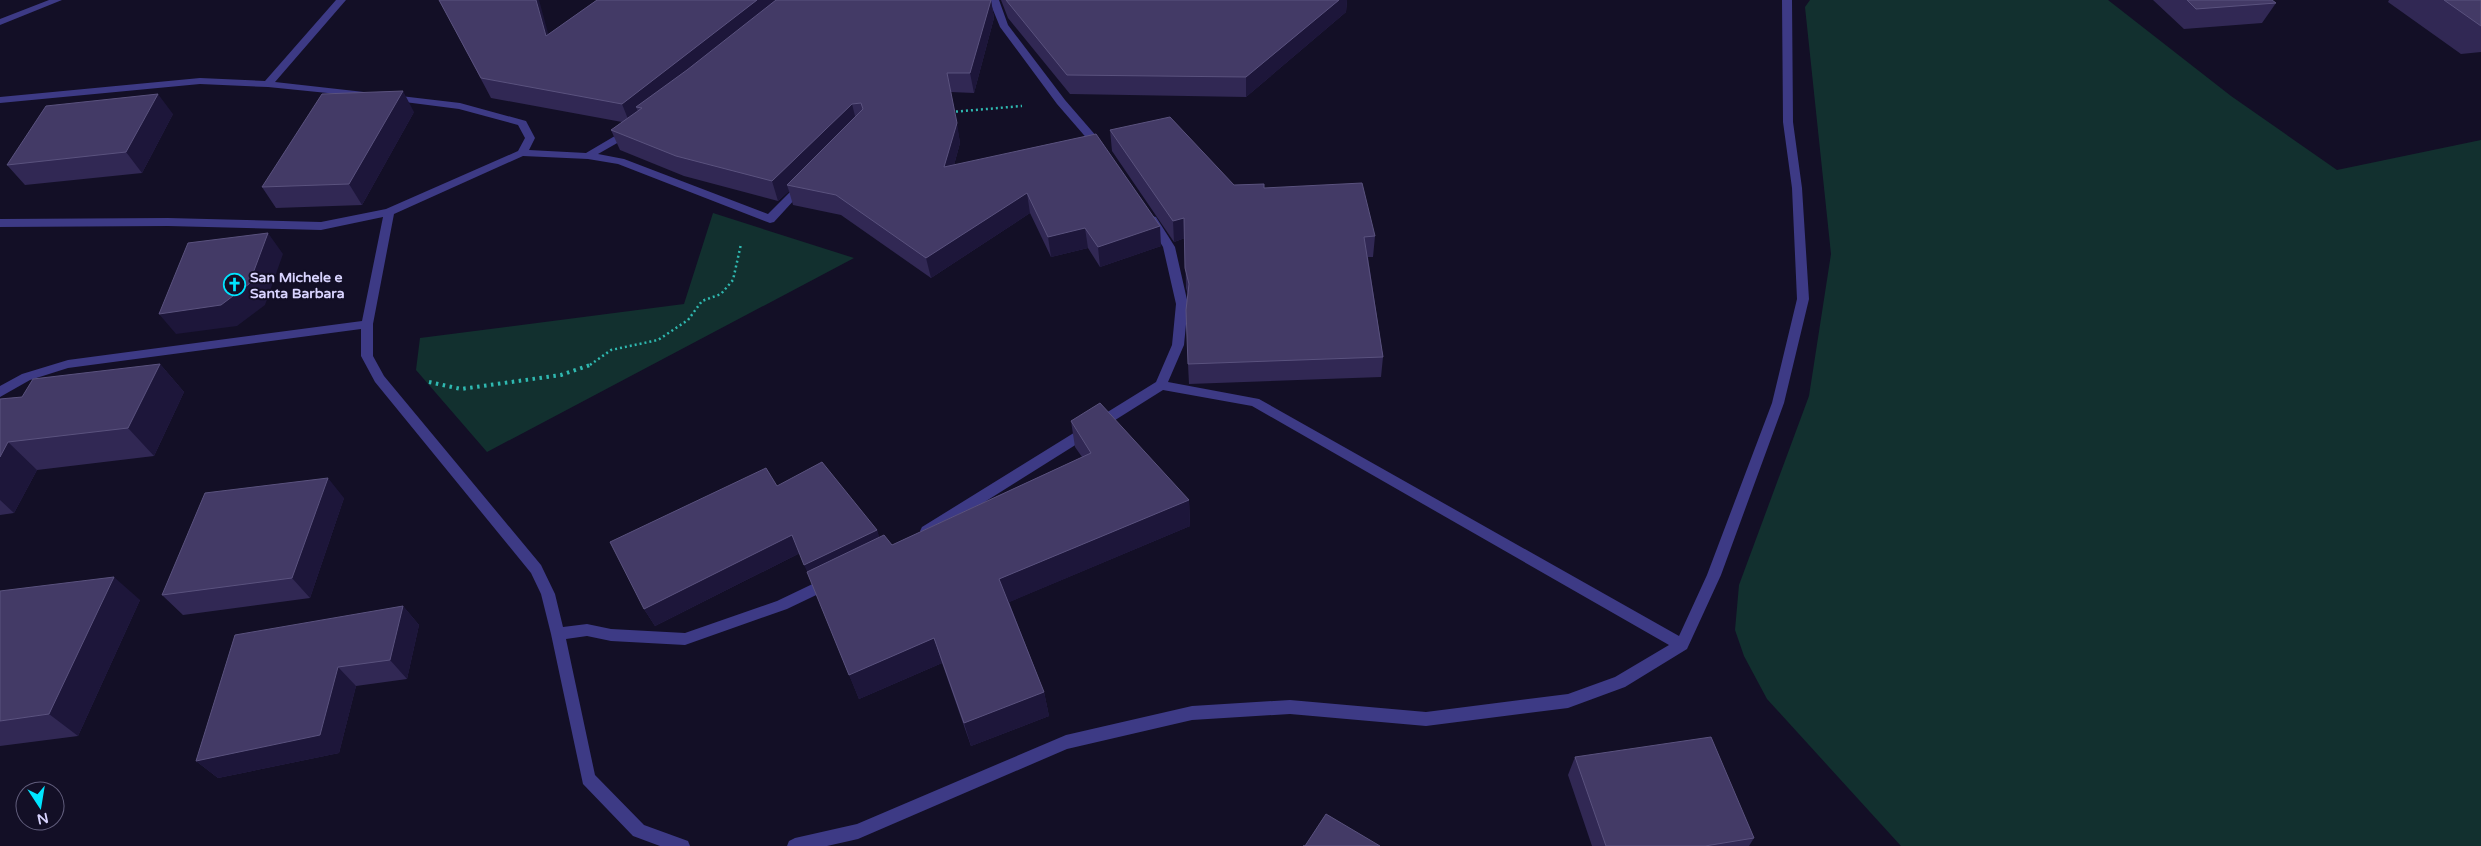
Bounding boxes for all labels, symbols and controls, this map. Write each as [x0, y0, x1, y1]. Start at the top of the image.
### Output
place label: San Michele e Santa Barbara [250, 269, 345, 302]
church icon: San Michele e Santa Barbara [222, 273, 246, 297]
north arrow [15, 781, 65, 831]
text: N [35, 809, 50, 828]

